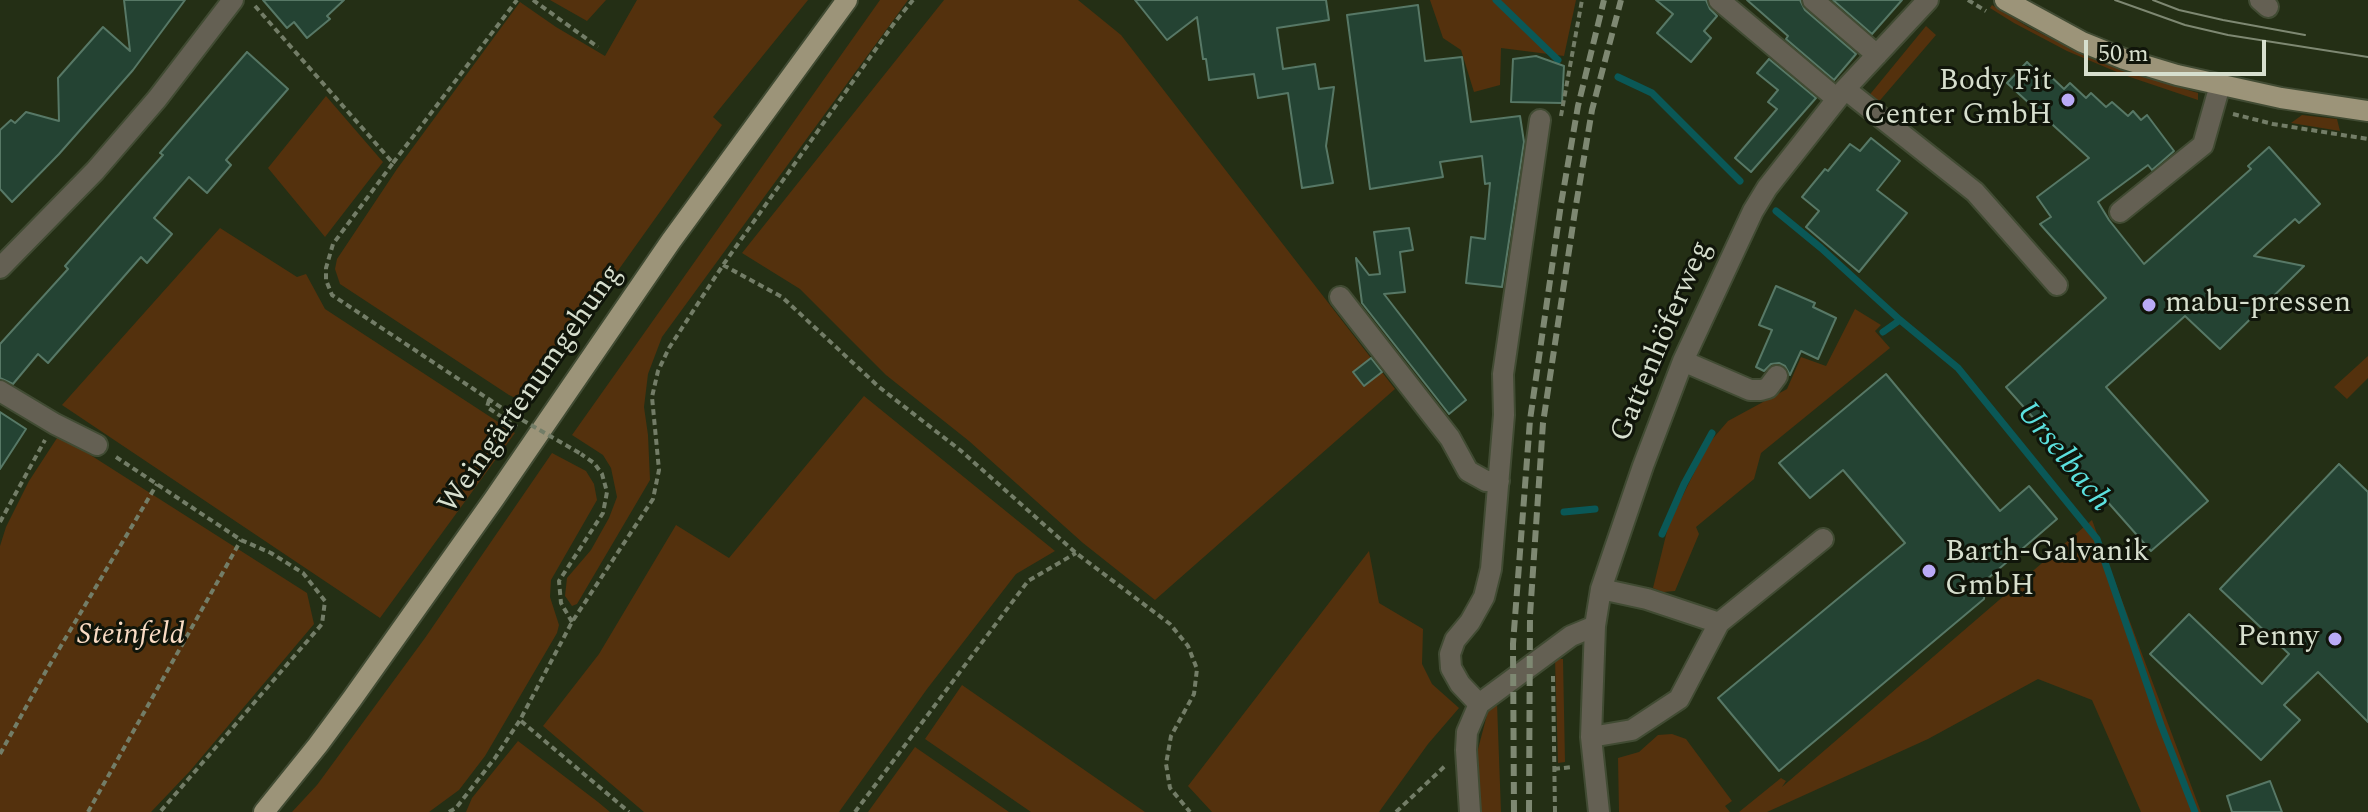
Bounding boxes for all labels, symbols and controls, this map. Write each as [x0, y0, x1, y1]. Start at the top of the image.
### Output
scale bar [2088, 24, 2270, 74]
text: 50 m [2098, 36, 2149, 72]
place label: Body Fit Center GmbH [1864, 65, 2052, 136]
marker: Body Fit Center GmbH [2059, 91, 2077, 109]
street label: Gattenhöferweg [1604, 236, 1722, 448]
street label: Weingärtenumgehung [432, 258, 632, 522]
place label: mabu-pressen [2165, 287, 2351, 323]
marker: mabu-pressen [2140, 296, 2158, 314]
water label: Urselbach [2006, 395, 2118, 521]
place label: Barth-Galvanik GmbH [1945, 536, 2150, 606]
marker: Barth-Galvanik GmbH [1920, 562, 1938, 580]
park label: Steinfeld [77, 619, 185, 655]
place label: Penny [2237, 621, 2319, 657]
marker: Penny [2326, 630, 2344, 648]

